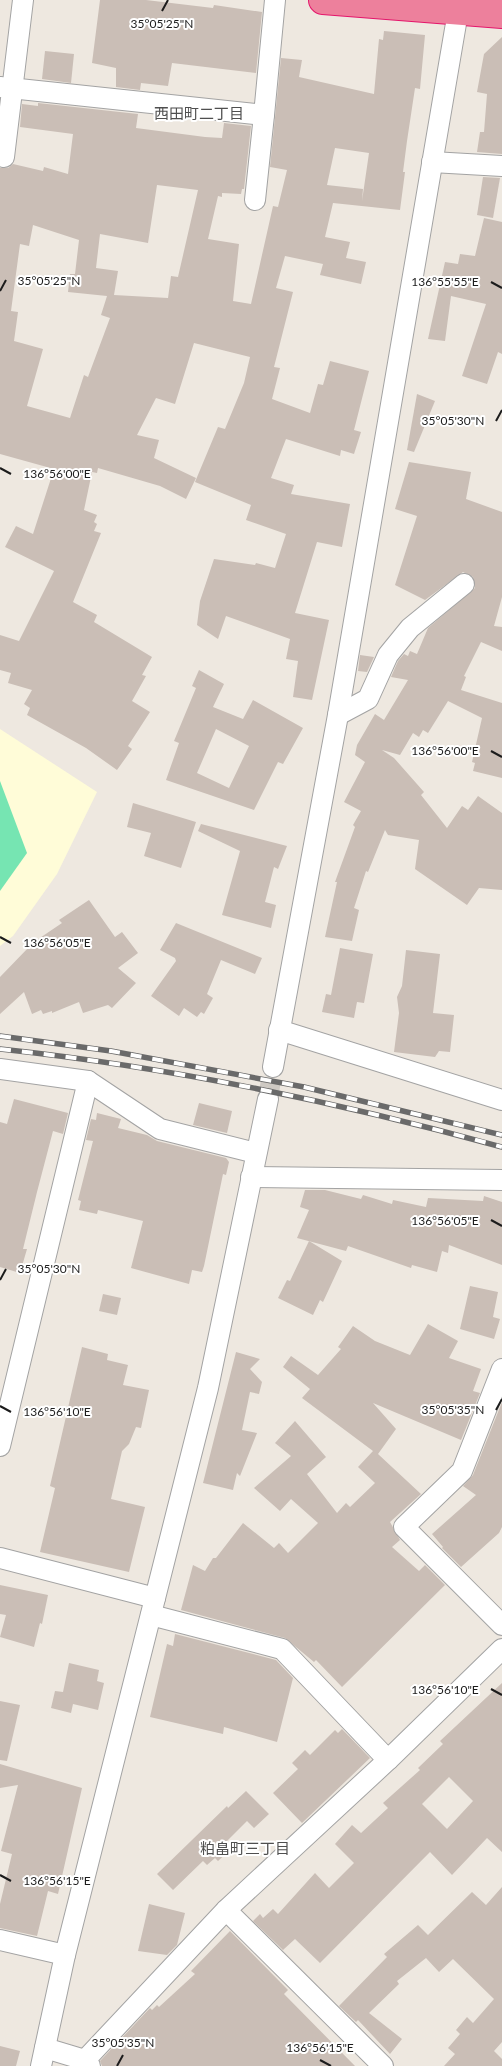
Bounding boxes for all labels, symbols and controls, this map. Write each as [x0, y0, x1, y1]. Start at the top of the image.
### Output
text: 35°05'25"N [131, 16, 193, 31]
district label: 西田町二丁目 [154, 104, 244, 122]
text: 35°05'25"N [18, 273, 80, 288]
text: 136°55'55"E [411, 274, 479, 289]
text: 35°05'30"N [422, 413, 484, 428]
text: 136°56'00"E [23, 466, 91, 481]
text: 136°56'00"E [411, 743, 479, 758]
text: 136°56'05"E [23, 935, 91, 950]
text: 136°56'05"E [411, 1213, 479, 1228]
text: 35°05'30"N [18, 1261, 80, 1276]
text: 35°05'35"N [422, 1402, 484, 1417]
text: 136°56'10"E [23, 1404, 91, 1419]
text: 136°56'10"E [411, 1682, 479, 1697]
district label: 粕畠町三丁目 [200, 1839, 290, 1857]
text: 136°56'15"E [23, 1873, 91, 1888]
text: 35°05'35"N [92, 2035, 154, 2050]
text: 136°56'15"E [286, 2040, 354, 2055]

